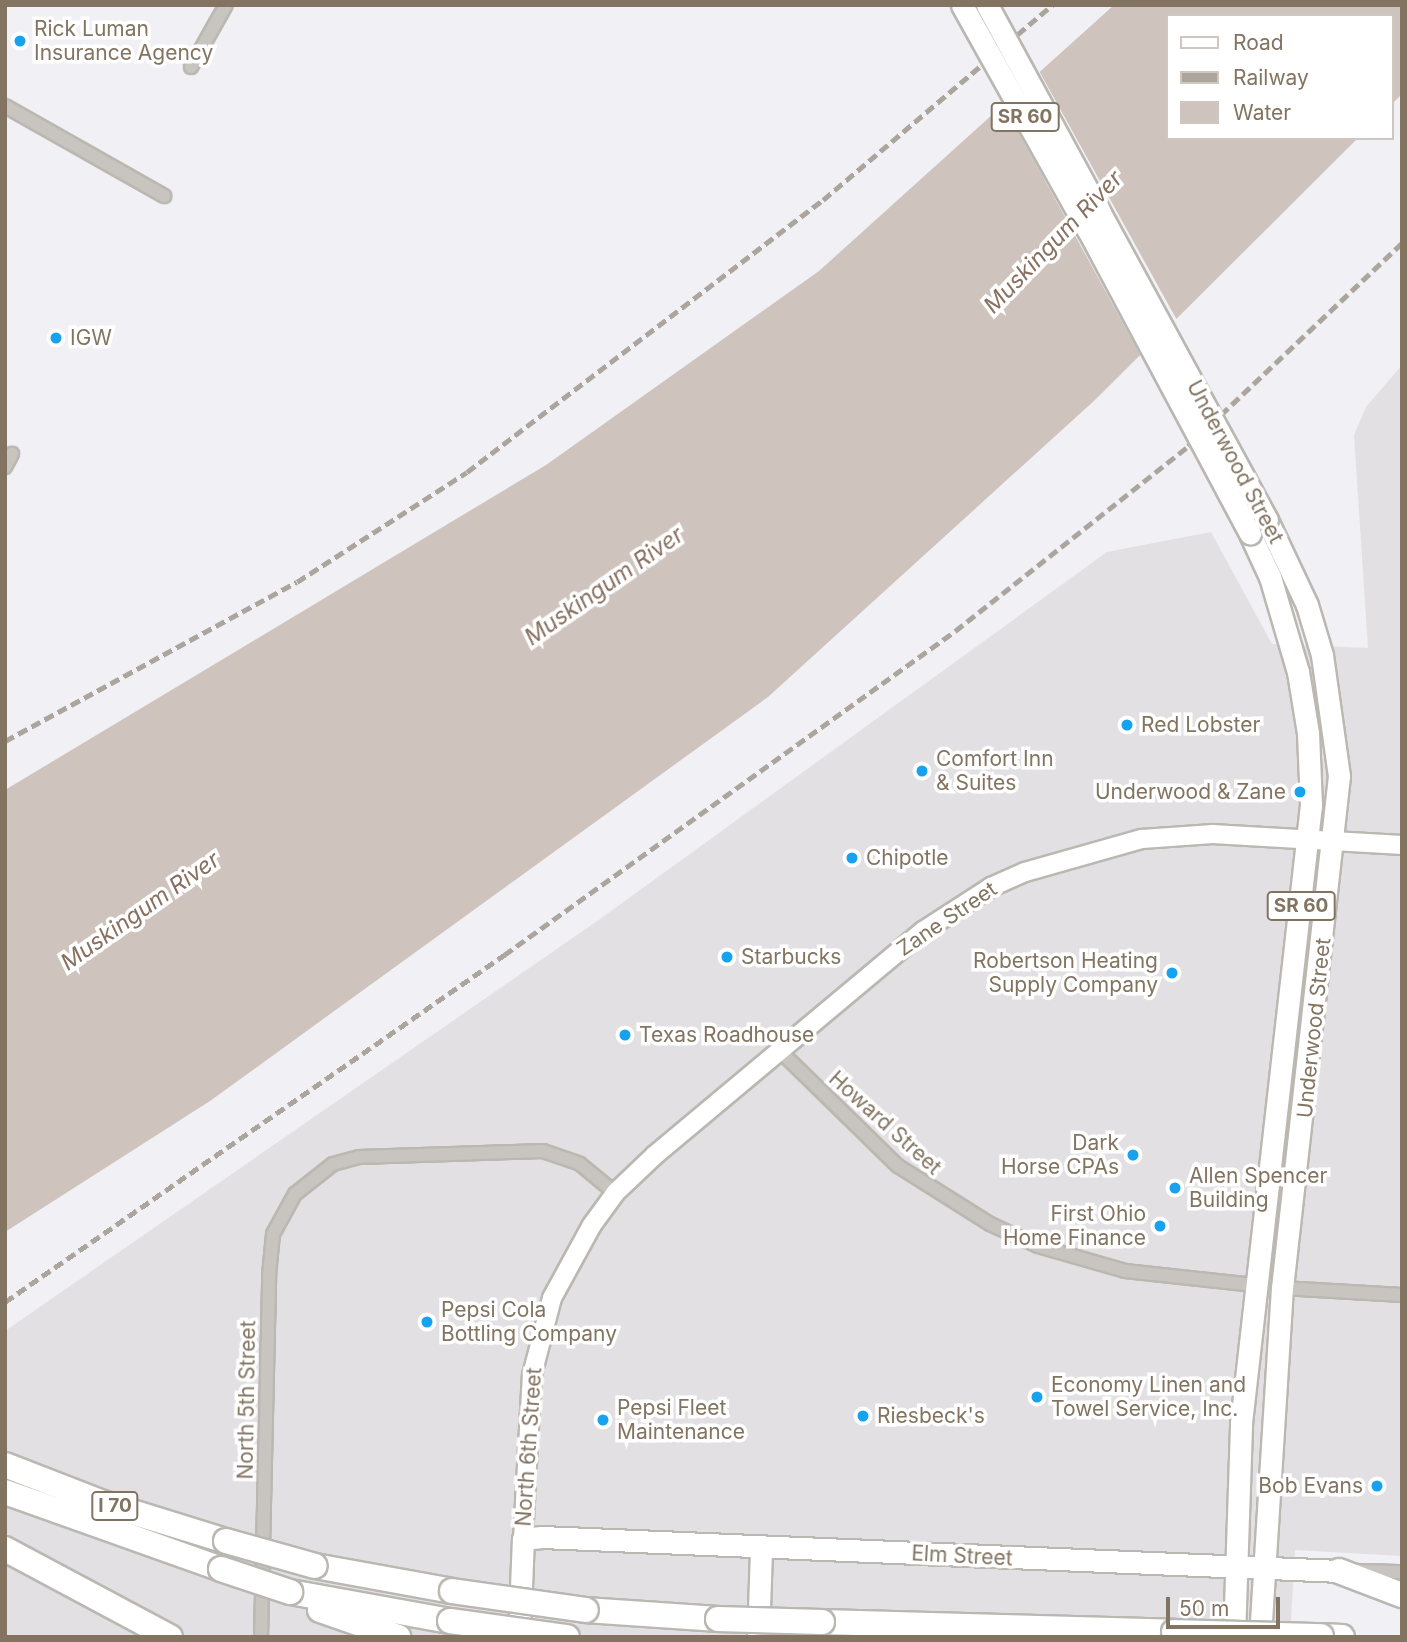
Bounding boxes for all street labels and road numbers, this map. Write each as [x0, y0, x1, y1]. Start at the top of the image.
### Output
road number: SR 60 [990, 102, 1060, 132]
street label: Underwood Street [1181, 376, 1289, 548]
street label: Zane Street [892, 876, 1002, 962]
road number: SR 60 [1266, 890, 1336, 922]
street label: Underwood Street [1292, 937, 1336, 1119]
street label: Howard Street [824, 1066, 946, 1180]
street label: North 5th Street [233, 1320, 261, 1480]
street label: North 6th Street [511, 1367, 547, 1527]
road number: I 70 [90, 1490, 140, 1522]
street label: Elm Street [911, 1541, 1013, 1571]

